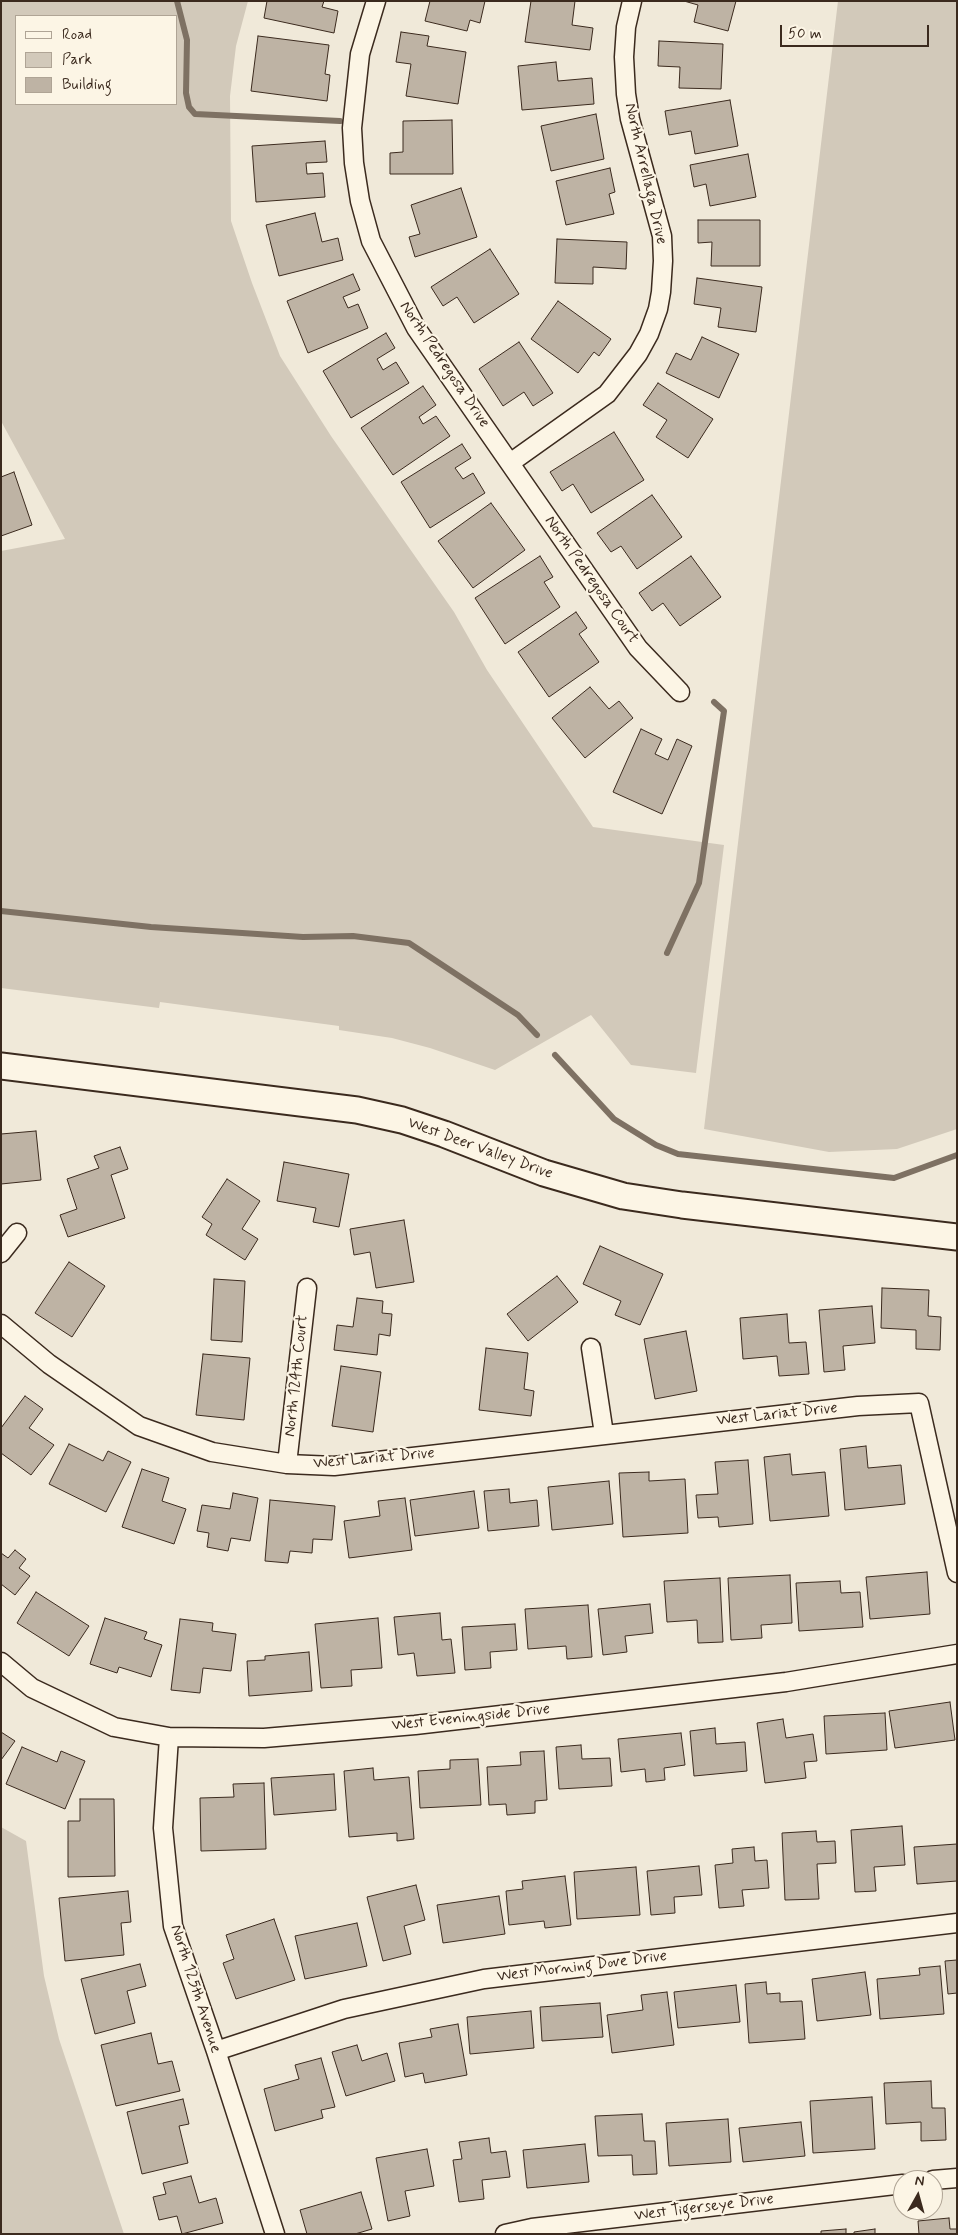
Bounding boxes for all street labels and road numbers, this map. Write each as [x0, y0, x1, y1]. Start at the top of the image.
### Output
street label: North Arrellaga Drive [619, 101, 671, 247]
street label: North Pedregosa Drive [395, 298, 493, 432]
street label: North Pedregosa Court [540, 512, 642, 648]
street label: West Deer Valley Drive [405, 1114, 555, 1184]
street label: North 124th Court [281, 1314, 313, 1438]
street label: West Lariat Drive [716, 1399, 838, 1431]
street label: West Lariat Drive [313, 1444, 435, 1474]
street label: West Eveningside Drive [391, 1700, 551, 1736]
street label: North 125th Avenue [165, 1922, 225, 2056]
street label: West Morning Dove Drive [496, 1947, 668, 1987]
street label: West Tigerseye Drive [633, 2190, 775, 2226]

